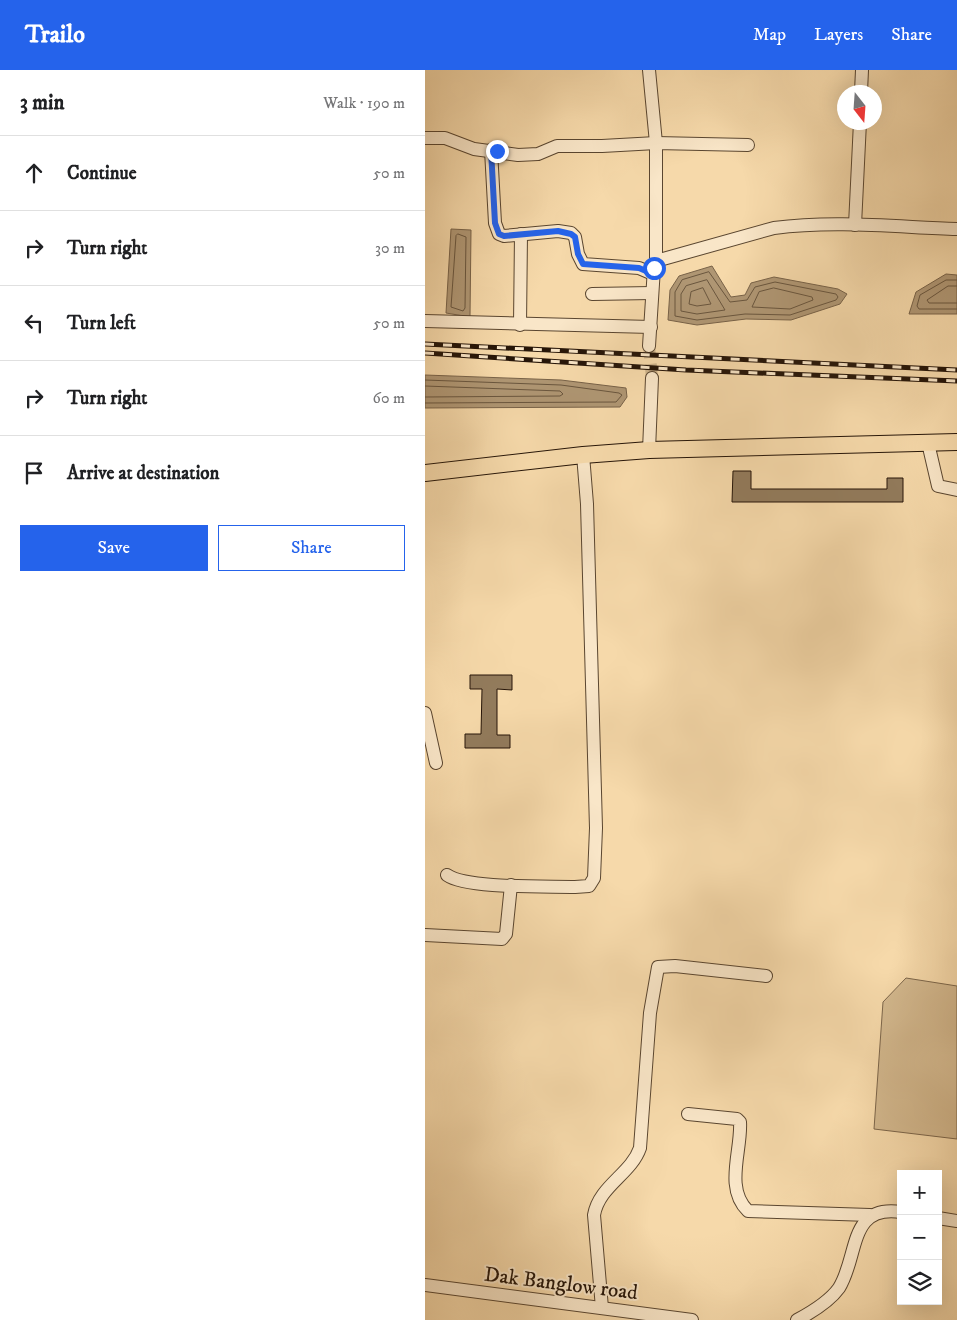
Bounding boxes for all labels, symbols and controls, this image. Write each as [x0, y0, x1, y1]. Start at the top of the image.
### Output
text: Trailo [25, 20, 85, 50]
text: Map [753, 24, 786, 46]
text: Layers [814, 24, 863, 46]
text: Share [891, 24, 932, 46]
north arrow [837, 85, 882, 130]
text: 3 min [20, 90, 65, 116]
text: Walk · 190 m [323, 93, 405, 113]
route end [486, 140, 509, 163]
icon: ahead [20, 159, 48, 187]
text: Continue [67, 162, 137, 185]
text: 50 m [373, 163, 405, 183]
icon: right [20, 234, 48, 262]
text: Turn right [67, 237, 147, 260]
text: 30 m [375, 238, 405, 258]
route start [643, 257, 666, 280]
icon: left [20, 309, 48, 337]
text: Turn left [67, 312, 136, 335]
text: 50 m [373, 313, 405, 333]
icon: right [20, 384, 48, 412]
text: Turn right [67, 387, 147, 410]
text: 60 m [373, 388, 405, 408]
icon: arrive [20, 459, 48, 487]
text: Arrive at destination [67, 462, 219, 485]
button: Save [20, 525, 208, 571]
button: Share [218, 525, 405, 571]
map controls [897, 1170, 942, 1305]
button: + [897, 1170, 942, 1215]
button: − [897, 1215, 942, 1260]
button: layers [897, 1260, 942, 1305]
street label: Dak Banglow road [483, 1262, 640, 1306]

